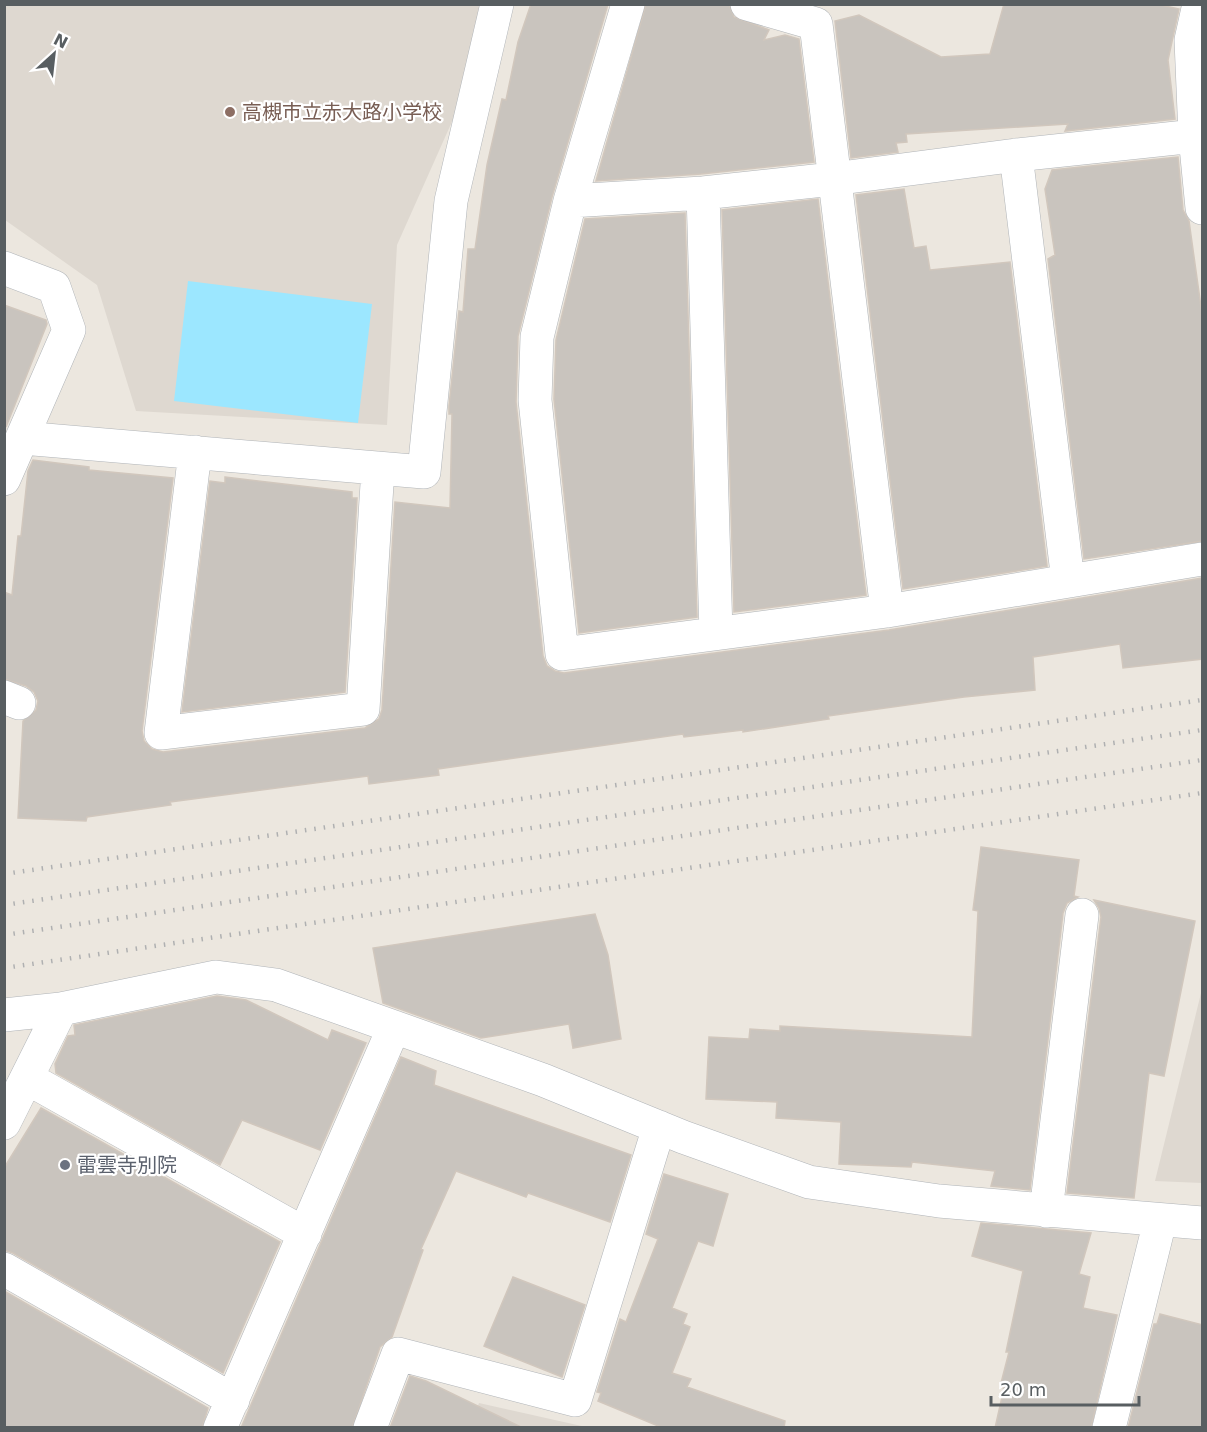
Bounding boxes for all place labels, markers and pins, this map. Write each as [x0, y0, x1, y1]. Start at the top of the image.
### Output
place label: 高槻市立赤大路小学校 [242, 100, 442, 124]
marker: 高槻市立赤大路小学校 [223, 105, 237, 119]
place label: 雷雲寺別院 [77, 1153, 177, 1177]
marker: 雷雲寺別院 [58, 1158, 72, 1172]

